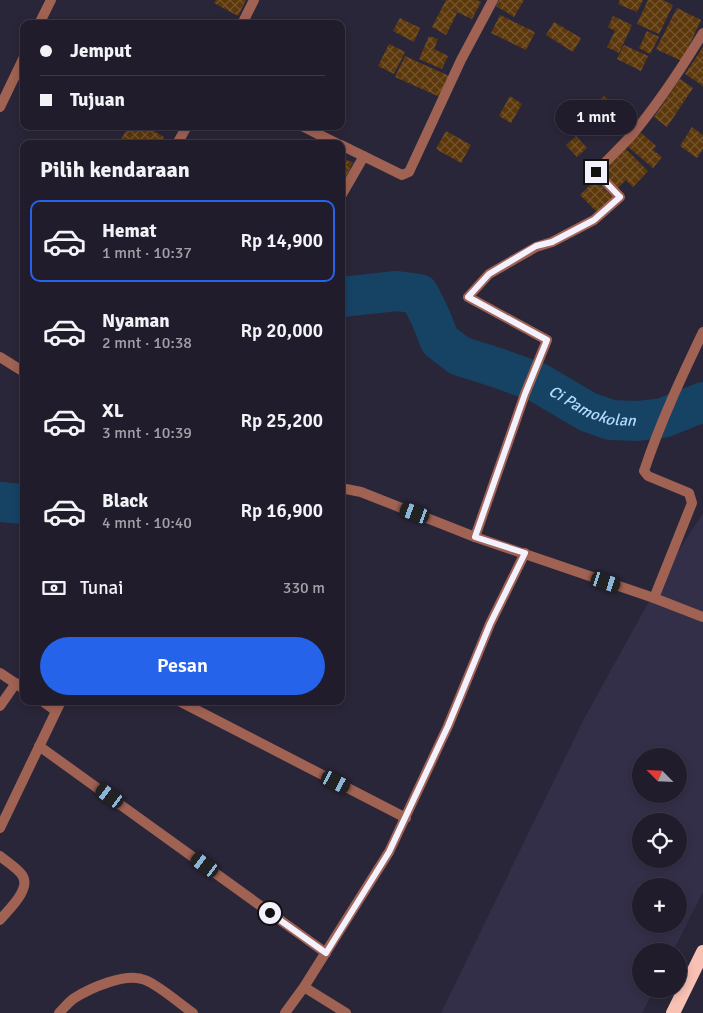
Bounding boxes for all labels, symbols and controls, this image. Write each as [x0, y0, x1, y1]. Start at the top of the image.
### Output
text: Jemput [70, 39, 132, 63]
text: Tujuan [70, 88, 125, 112]
callout: 1 mnt [555, 100, 637, 134]
text: 1 mnt [576, 107, 616, 127]
text: Pilih kendaraan [40, 156, 190, 183]
route end [585, 161, 607, 183]
icon: car [42, 219, 87, 264]
text: Hemat [102, 219, 157, 243]
text: Rp 14,900 [240, 229, 323, 253]
text: 1 mnt · 10:37 [102, 243, 192, 263]
icon: car [42, 309, 87, 354]
text: Nyaman [102, 309, 170, 333]
text: Rp 20,000 [240, 319, 323, 343]
text: 2 mnt · 10:38 [102, 333, 192, 353]
water label: Ci Pamokolan [545, 381, 637, 431]
icon: car [42, 399, 87, 444]
text: XL [102, 399, 124, 423]
text: Rp 25,200 [240, 409, 323, 433]
text: 3 mnt · 10:39 [102, 423, 192, 443]
icon: car [42, 489, 87, 534]
text: Black [102, 489, 148, 513]
text: Rp 16,900 [240, 499, 323, 523]
car [398, 501, 431, 525]
text: 4 mnt · 10:40 [102, 513, 192, 533]
car [589, 570, 622, 594]
icon: cash [40, 574, 68, 602]
text: Tunai [80, 576, 123, 600]
text: 330 m [283, 578, 325, 598]
button: Pesan [40, 637, 325, 695]
north arrow [632, 748, 688, 802]
map controls [632, 748, 687, 998]
car [319, 769, 352, 795]
car [93, 781, 126, 811]
button: locate [632, 813, 687, 868]
car [188, 850, 221, 880]
button: + [632, 878, 687, 933]
route start [259, 902, 281, 924]
button: − [632, 943, 687, 998]

